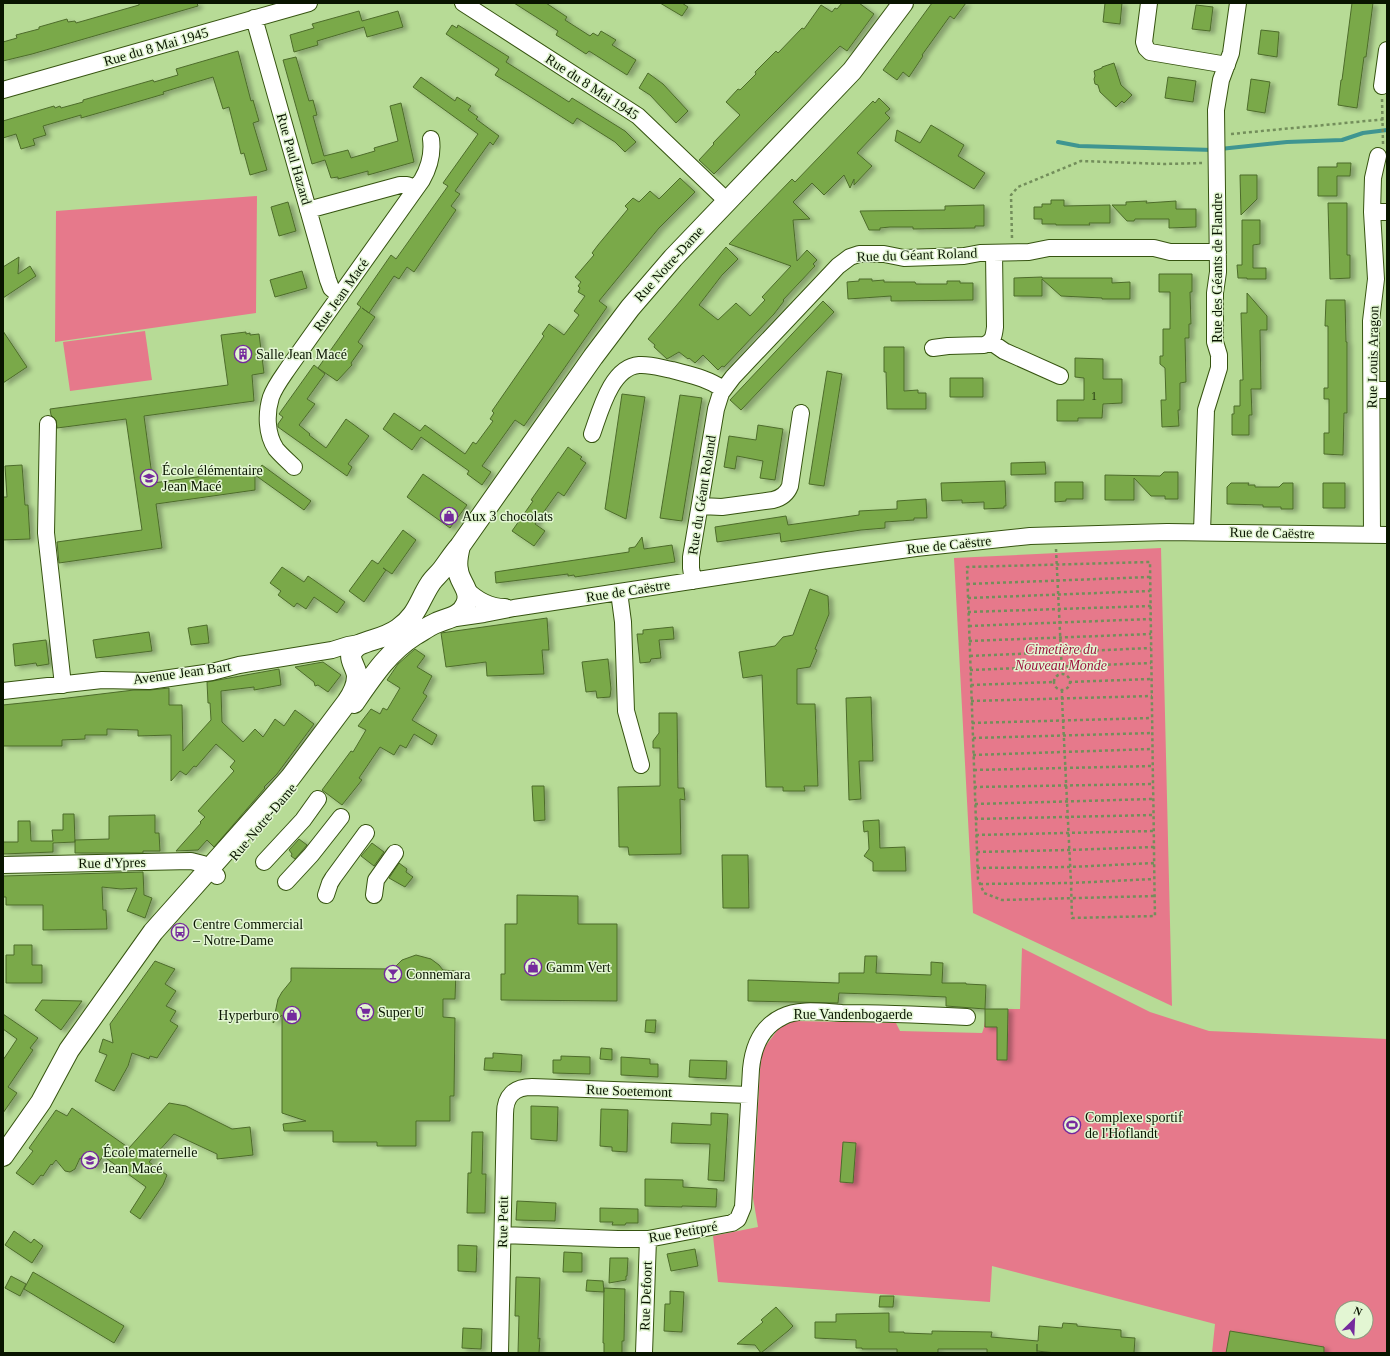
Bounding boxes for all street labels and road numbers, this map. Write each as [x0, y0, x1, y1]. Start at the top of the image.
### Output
street label: Rue du 8 Mai 1945 [102, 25, 210, 69]
street label: Rue du 8 Mai 1945 [543, 51, 641, 123]
street label: Rue Paul Hazard [274, 111, 314, 207]
street label: Rue des Géants de Flandre [1210, 193, 1225, 343]
street label: Rue Notre-Dame [631, 223, 707, 305]
street label: Rue du Géant Roland [856, 245, 978, 265]
street label: Rue Jean Macé [310, 256, 372, 334]
street label: Rue Louis Aragon [1365, 306, 1381, 408]
street label: Rue du Géant Roland [685, 434, 719, 556]
street label: Rue de Caëstre [1230, 525, 1314, 541]
street label: Rue de Caëstre [906, 533, 992, 557]
street label: Rue de Caëstre [585, 577, 671, 605]
street label: Avenue Jean Bart [132, 659, 232, 687]
street label: Rue Notre-Dame [226, 780, 300, 864]
street label: Rue d'Ypres [78, 855, 146, 871]
street label: Rue Vandenbogaerde [793, 1007, 913, 1022]
street label: Rue Soetemont [586, 1082, 672, 1100]
street label: Rue Petit [495, 1196, 511, 1248]
street label: Rue Petitpré [647, 1219, 719, 1245]
street label: Rue Defoort [637, 1261, 655, 1331]

